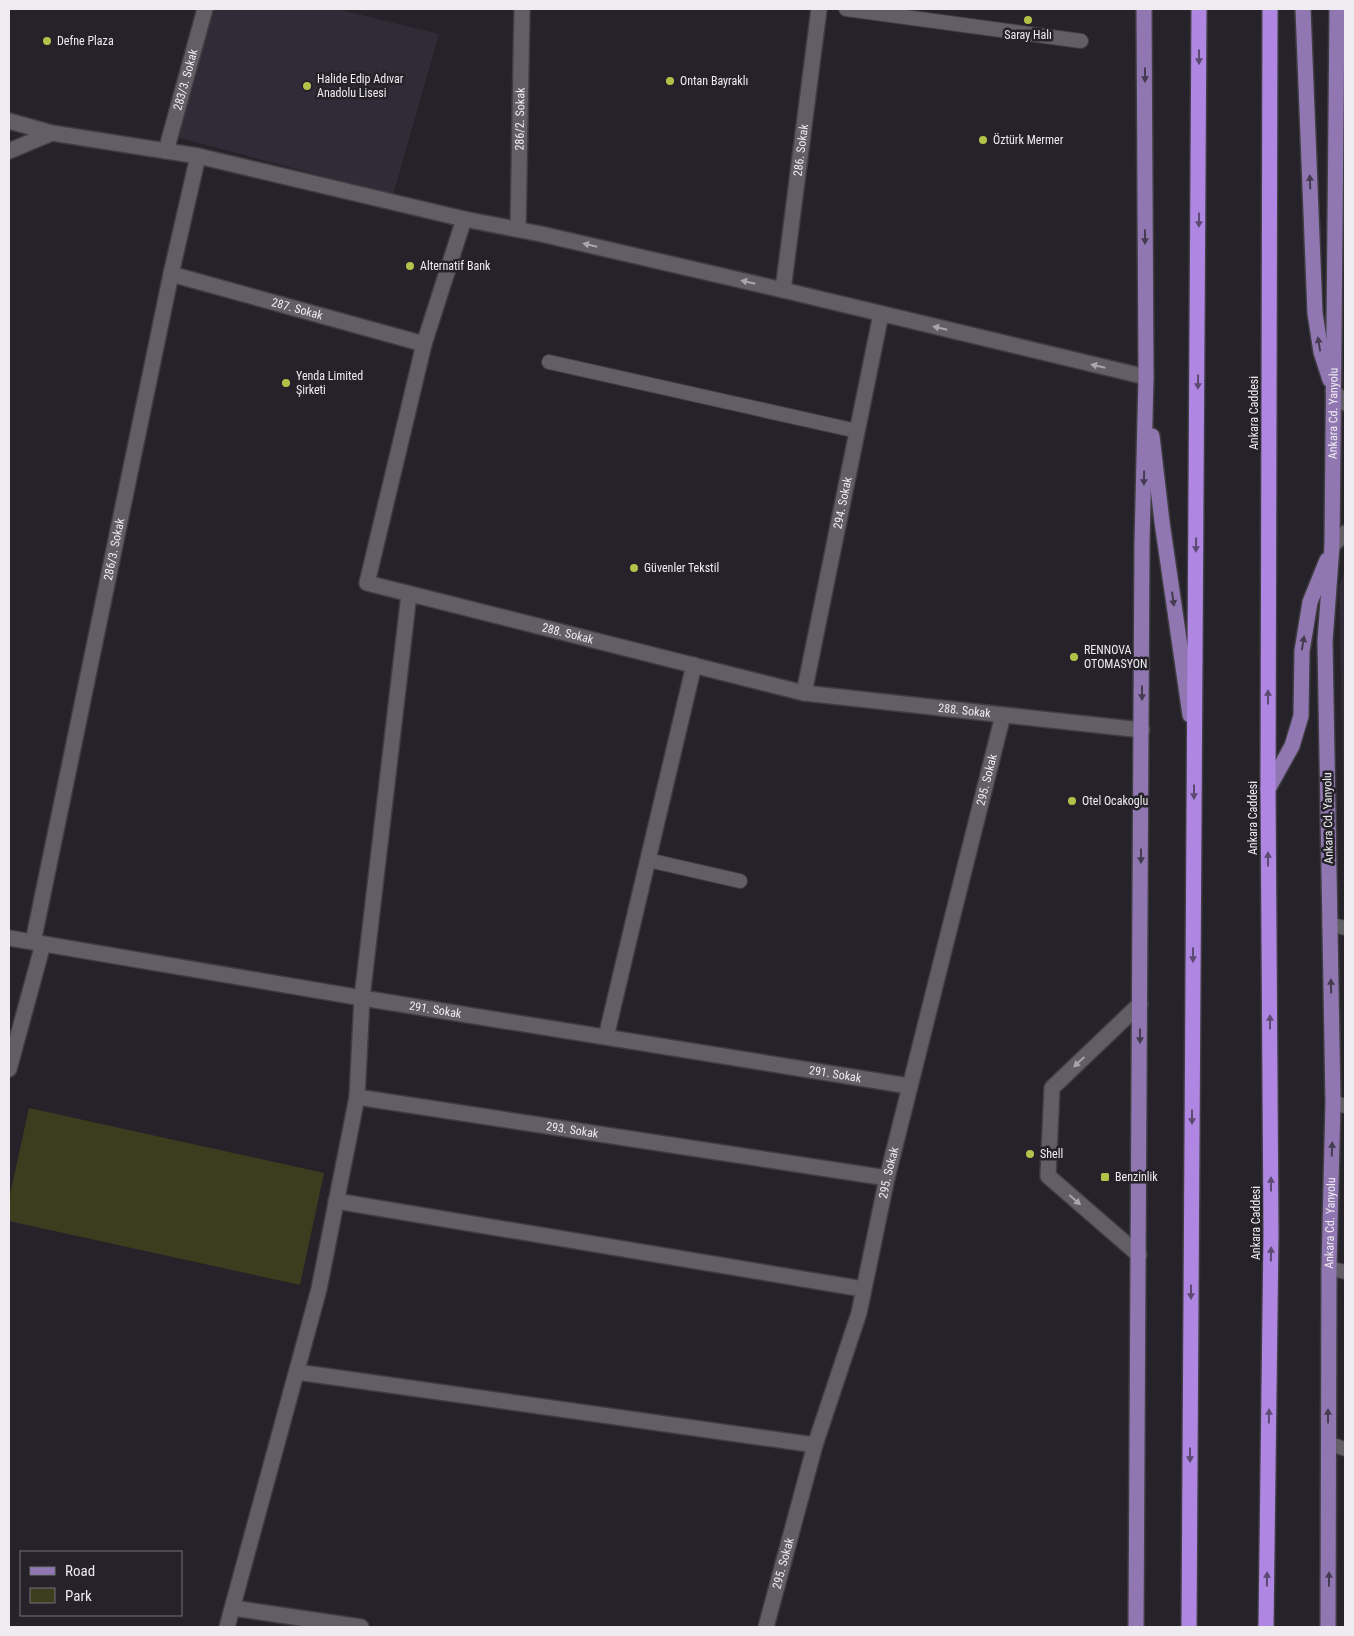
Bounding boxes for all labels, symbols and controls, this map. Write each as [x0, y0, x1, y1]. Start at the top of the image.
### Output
marker: Saray Halı [1022, 14, 1034, 26]
place label: Saray Halı [1004, 28, 1052, 42]
place label: Defne Plaza [57, 34, 114, 48]
marker: Defne Plaza [41, 35, 53, 47]
street label: 283/3. Sokak [171, 47, 201, 112]
one-way arrow [1195, 50, 1203, 66]
one-way arrow [1141, 67, 1149, 83]
place label: Halide Edip Adıvar Anadolu Lisesi [317, 72, 404, 100]
place label: Ontan Bayraklı [680, 74, 748, 88]
marker: Ontan Bayraklı [664, 75, 676, 87]
marker: Halide Edip Adıvar Anadolu Lisesi [301, 80, 313, 92]
street label: 286/2. Sokak [512, 87, 528, 151]
street label: 286. Sokak [791, 123, 811, 177]
place label: Öztürk Mermer [993, 132, 1064, 147]
marker: Öztürk Mermer [977, 134, 989, 146]
one-way arrow [1306, 174, 1314, 190]
one-way arrow [1195, 212, 1203, 228]
one-way arrow [1141, 230, 1149, 246]
one-way arrow [583, 241, 598, 249]
place label: Alternatif Bank [420, 259, 491, 273]
marker: Alternatif Bank [404, 260, 416, 272]
one-way arrow [741, 278, 756, 286]
street label: 287. Sokak [270, 295, 325, 323]
one-way arrow [933, 324, 948, 332]
one-way arrow [1315, 336, 1323, 352]
one-way arrow [1091, 362, 1106, 370]
street label: Ankara Cd. Yanyolu [1326, 367, 1341, 459]
place label: Yenda Limited Şirketi [296, 369, 363, 397]
one-way arrow [1193, 375, 1201, 391]
street label: Ankara Caddesi [1247, 376, 1261, 450]
marker: Yenda Limited Şirketi [280, 377, 292, 389]
one-way arrow [1139, 471, 1147, 487]
street label: 294. Sokak [831, 475, 855, 530]
street label: 286/3. Sokak [101, 516, 127, 582]
one-way arrow [1192, 537, 1200, 553]
place label: Güvenler Tekstil [644, 561, 719, 575]
marker: Güvenler Tekstil [628, 562, 640, 574]
one-way arrow [1169, 591, 1177, 607]
street label: 288. Sokak [541, 620, 596, 647]
one-way arrow [1300, 635, 1308, 651]
place label: RENNOVA OTOMASYON [1084, 643, 1147, 671]
marker: RENNOVA OTOMASYON [1068, 651, 1080, 663]
one-way arrow [1138, 686, 1146, 702]
one-way arrow [1264, 689, 1272, 705]
street label: 288. Sokak [938, 701, 992, 720]
street label: 295. Sokak [974, 752, 1000, 807]
street label: Ankara Cd. Yanyolu [1320, 772, 1336, 864]
street label: Ankara Caddesi [1246, 781, 1260, 855]
one-way arrow [1190, 784, 1198, 800]
place label: Otel Ocakoglu [1082, 794, 1149, 808]
marker: Otel Ocakoglu [1066, 795, 1078, 807]
one-way arrow [1137, 848, 1145, 864]
one-way arrow [1264, 851, 1272, 867]
one-way arrow [1189, 947, 1197, 963]
one-way arrow [1327, 978, 1335, 994]
street label: 291. Sokak [408, 999, 463, 1021]
one-way arrow [1265, 1014, 1273, 1030]
one-way arrow [1136, 1028, 1144, 1044]
one-way arrow [1074, 1056, 1086, 1068]
street label: 291. Sokak [808, 1063, 863, 1085]
one-way arrow [1188, 1109, 1196, 1125]
street label: 293. Sokak [545, 1119, 600, 1141]
one-way arrow [1328, 1140, 1336, 1156]
street label: 295. Sokak [876, 1145, 902, 1200]
place label: Shell [1040, 1147, 1063, 1161]
marker: Shell [1024, 1148, 1036, 1160]
place label: Benzinlik [1115, 1170, 1158, 1184]
marker: Benzinlik [1099, 1171, 1111, 1183]
one-way arrow [1267, 1176, 1275, 1192]
street label: Ankara Cd. Yanyolu [1322, 1177, 1338, 1269]
street label: Ankara Caddesi [1249, 1186, 1263, 1260]
one-way arrow [1069, 1194, 1081, 1206]
one-way arrow [1267, 1245, 1275, 1261]
one-way arrow [1187, 1285, 1195, 1301]
one-way arrow [1265, 1408, 1273, 1424]
one-way arrow [1324, 1408, 1332, 1424]
one-way arrow [1186, 1447, 1194, 1463]
street label: 295. Sokak [770, 1535, 797, 1590]
legend [20, 1551, 182, 1616]
text: Road [65, 1562, 95, 1580]
one-way arrow [1263, 1570, 1271, 1586]
one-way arrow [1324, 1570, 1332, 1586]
text: Park [65, 1587, 92, 1605]

